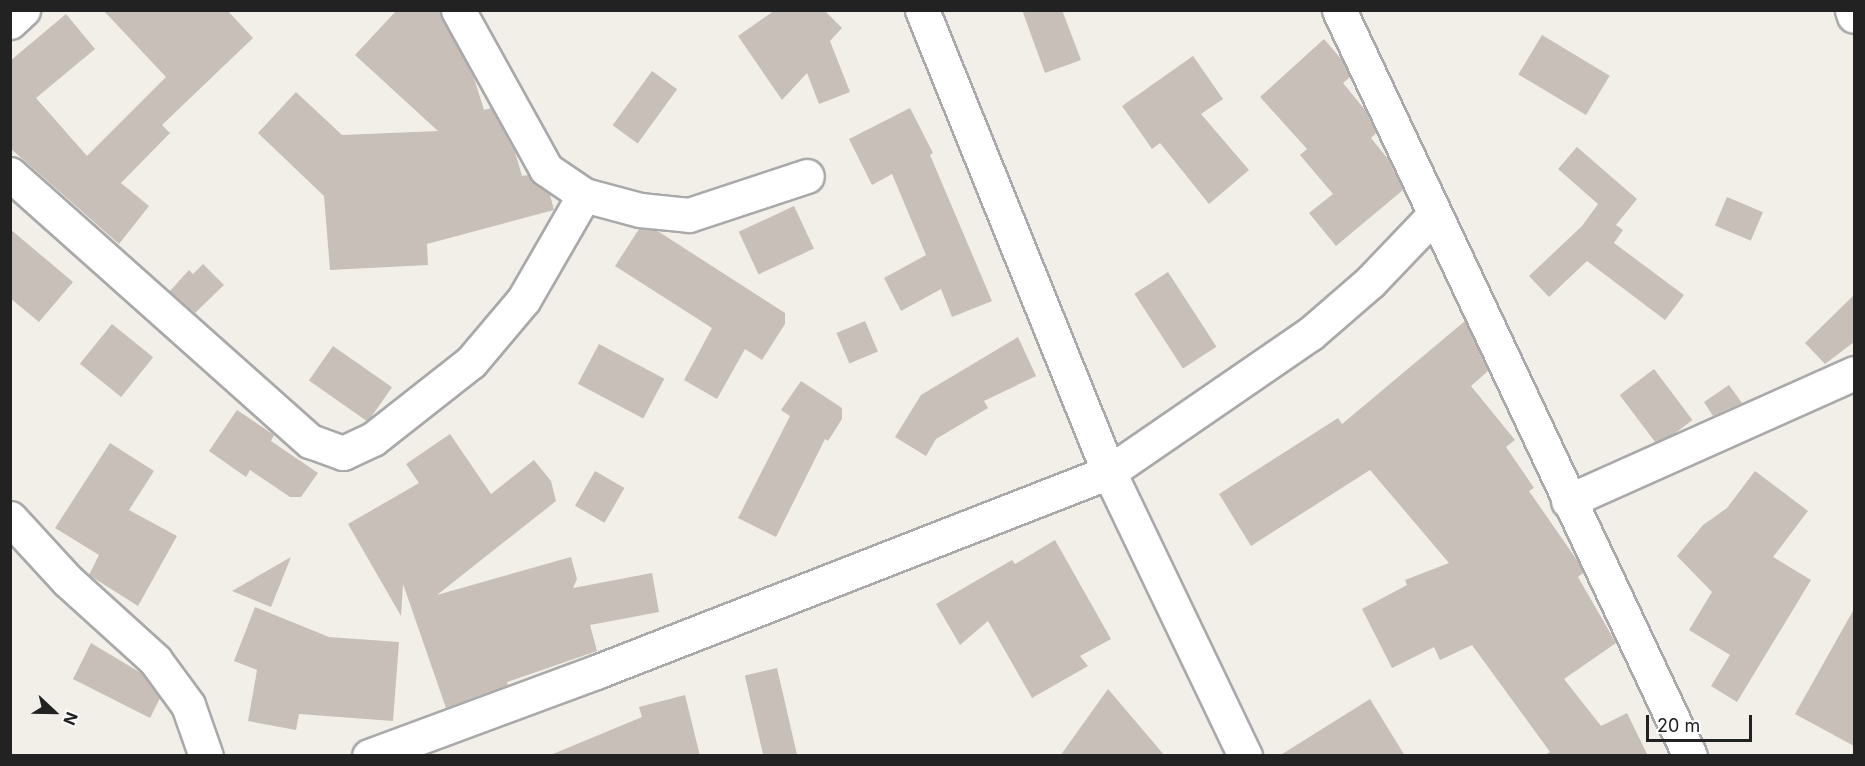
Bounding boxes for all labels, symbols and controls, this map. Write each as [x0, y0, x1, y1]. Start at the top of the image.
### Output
north arrow [24, 682, 84, 742]
scale bar [1649, 703, 1756, 741]
text: N [59, 709, 82, 728]
text: 20 m [1657, 715, 1700, 736]

